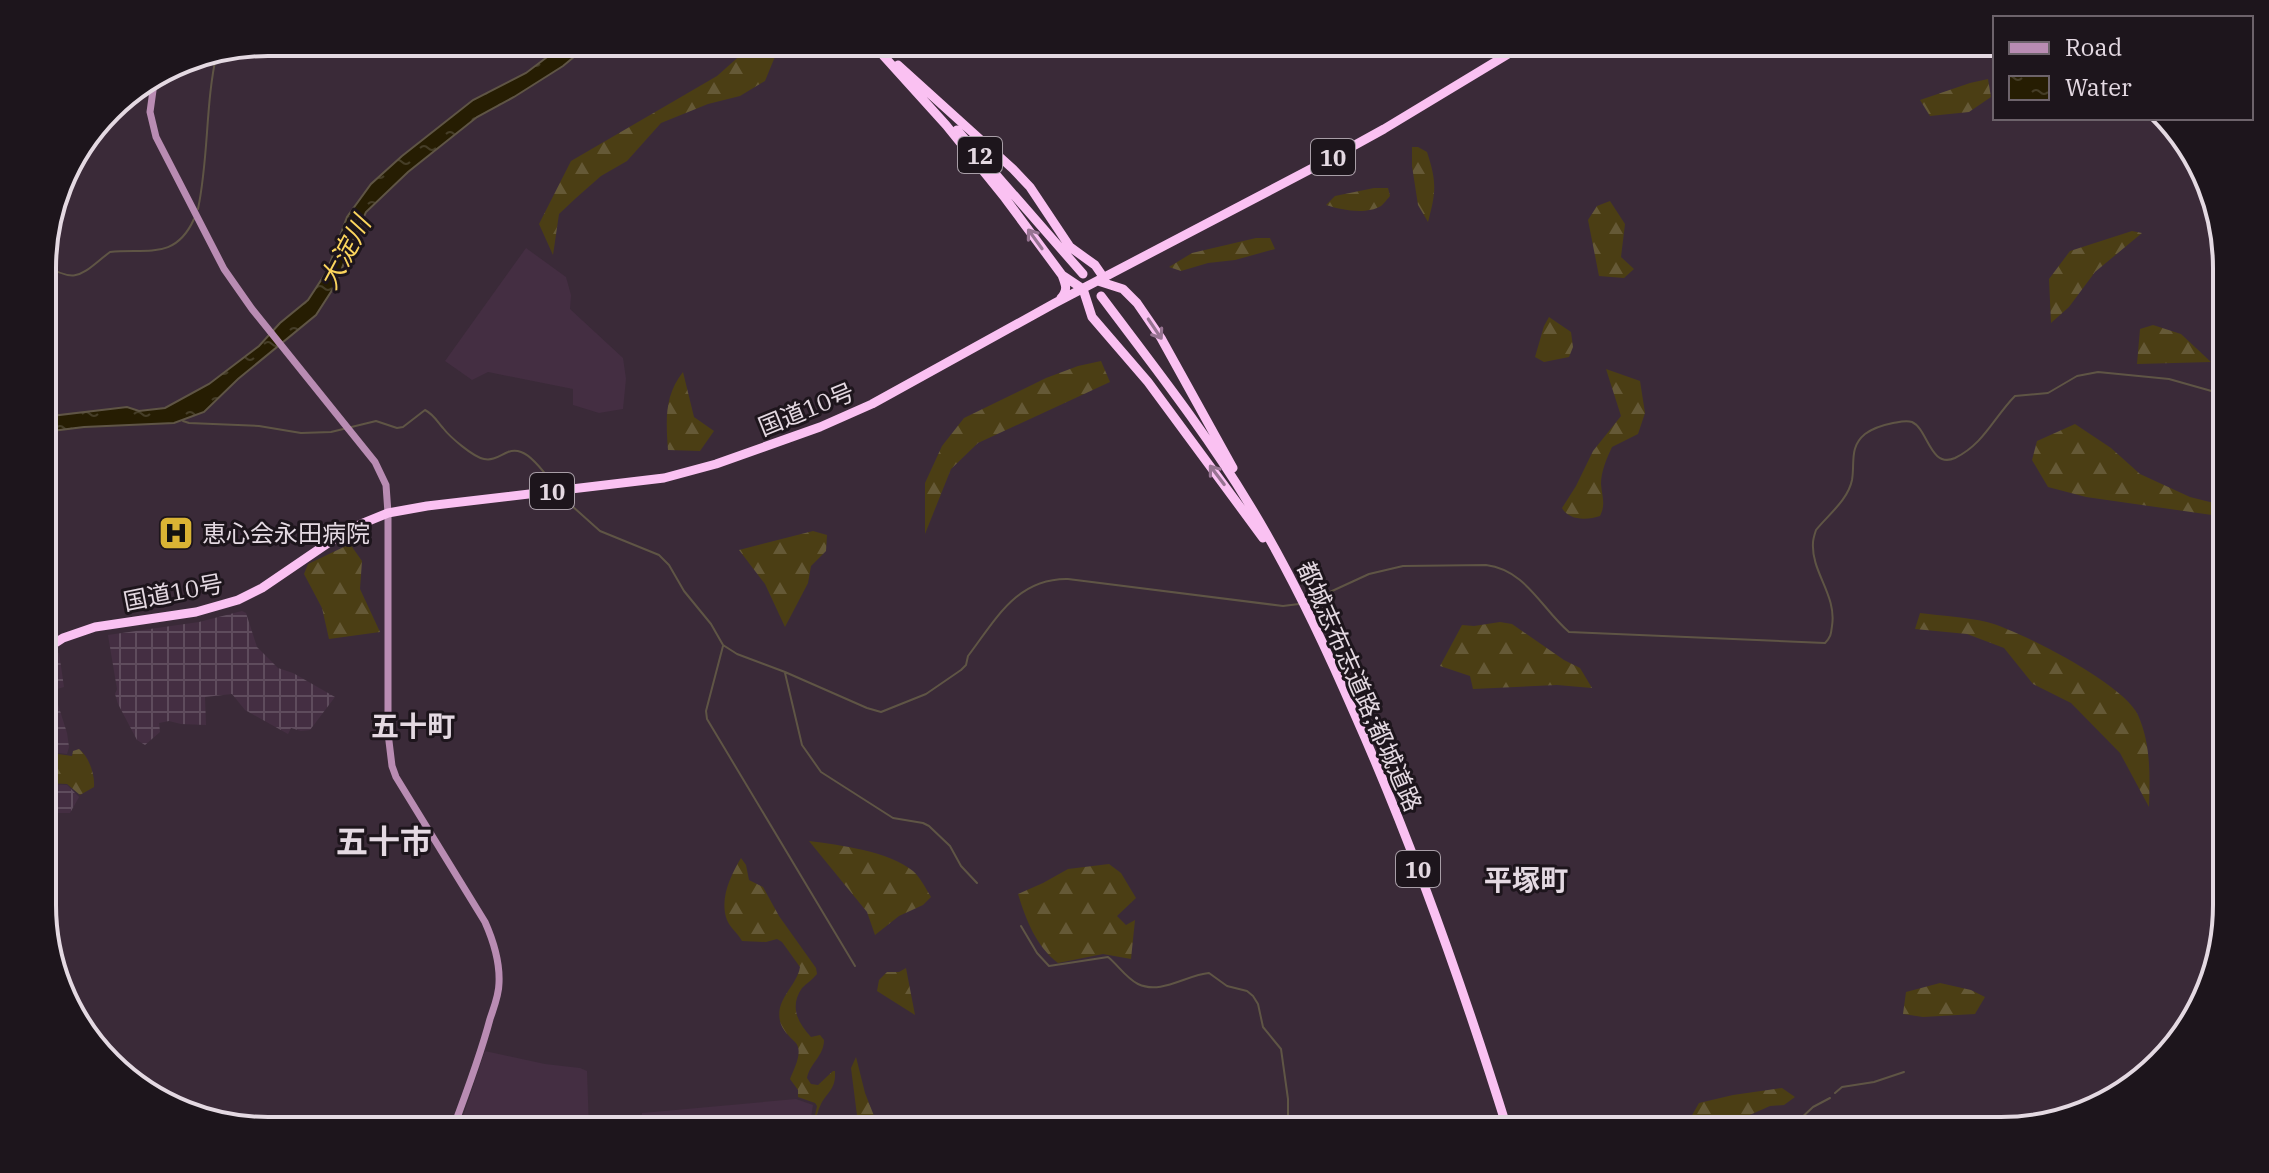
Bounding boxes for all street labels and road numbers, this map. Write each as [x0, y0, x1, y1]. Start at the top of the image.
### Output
road number: 12 [958, 137, 1002, 173]
road number: 10 [1311, 139, 1355, 175]
street label: 国道10号 [753, 375, 859, 443]
road number: 10 [530, 473, 574, 509]
street label: 都城志布志道路;都城道路 [1290, 556, 1430, 816]
street label: 国道10号 [120, 567, 226, 617]
road number: 10 [1396, 851, 1440, 887]

